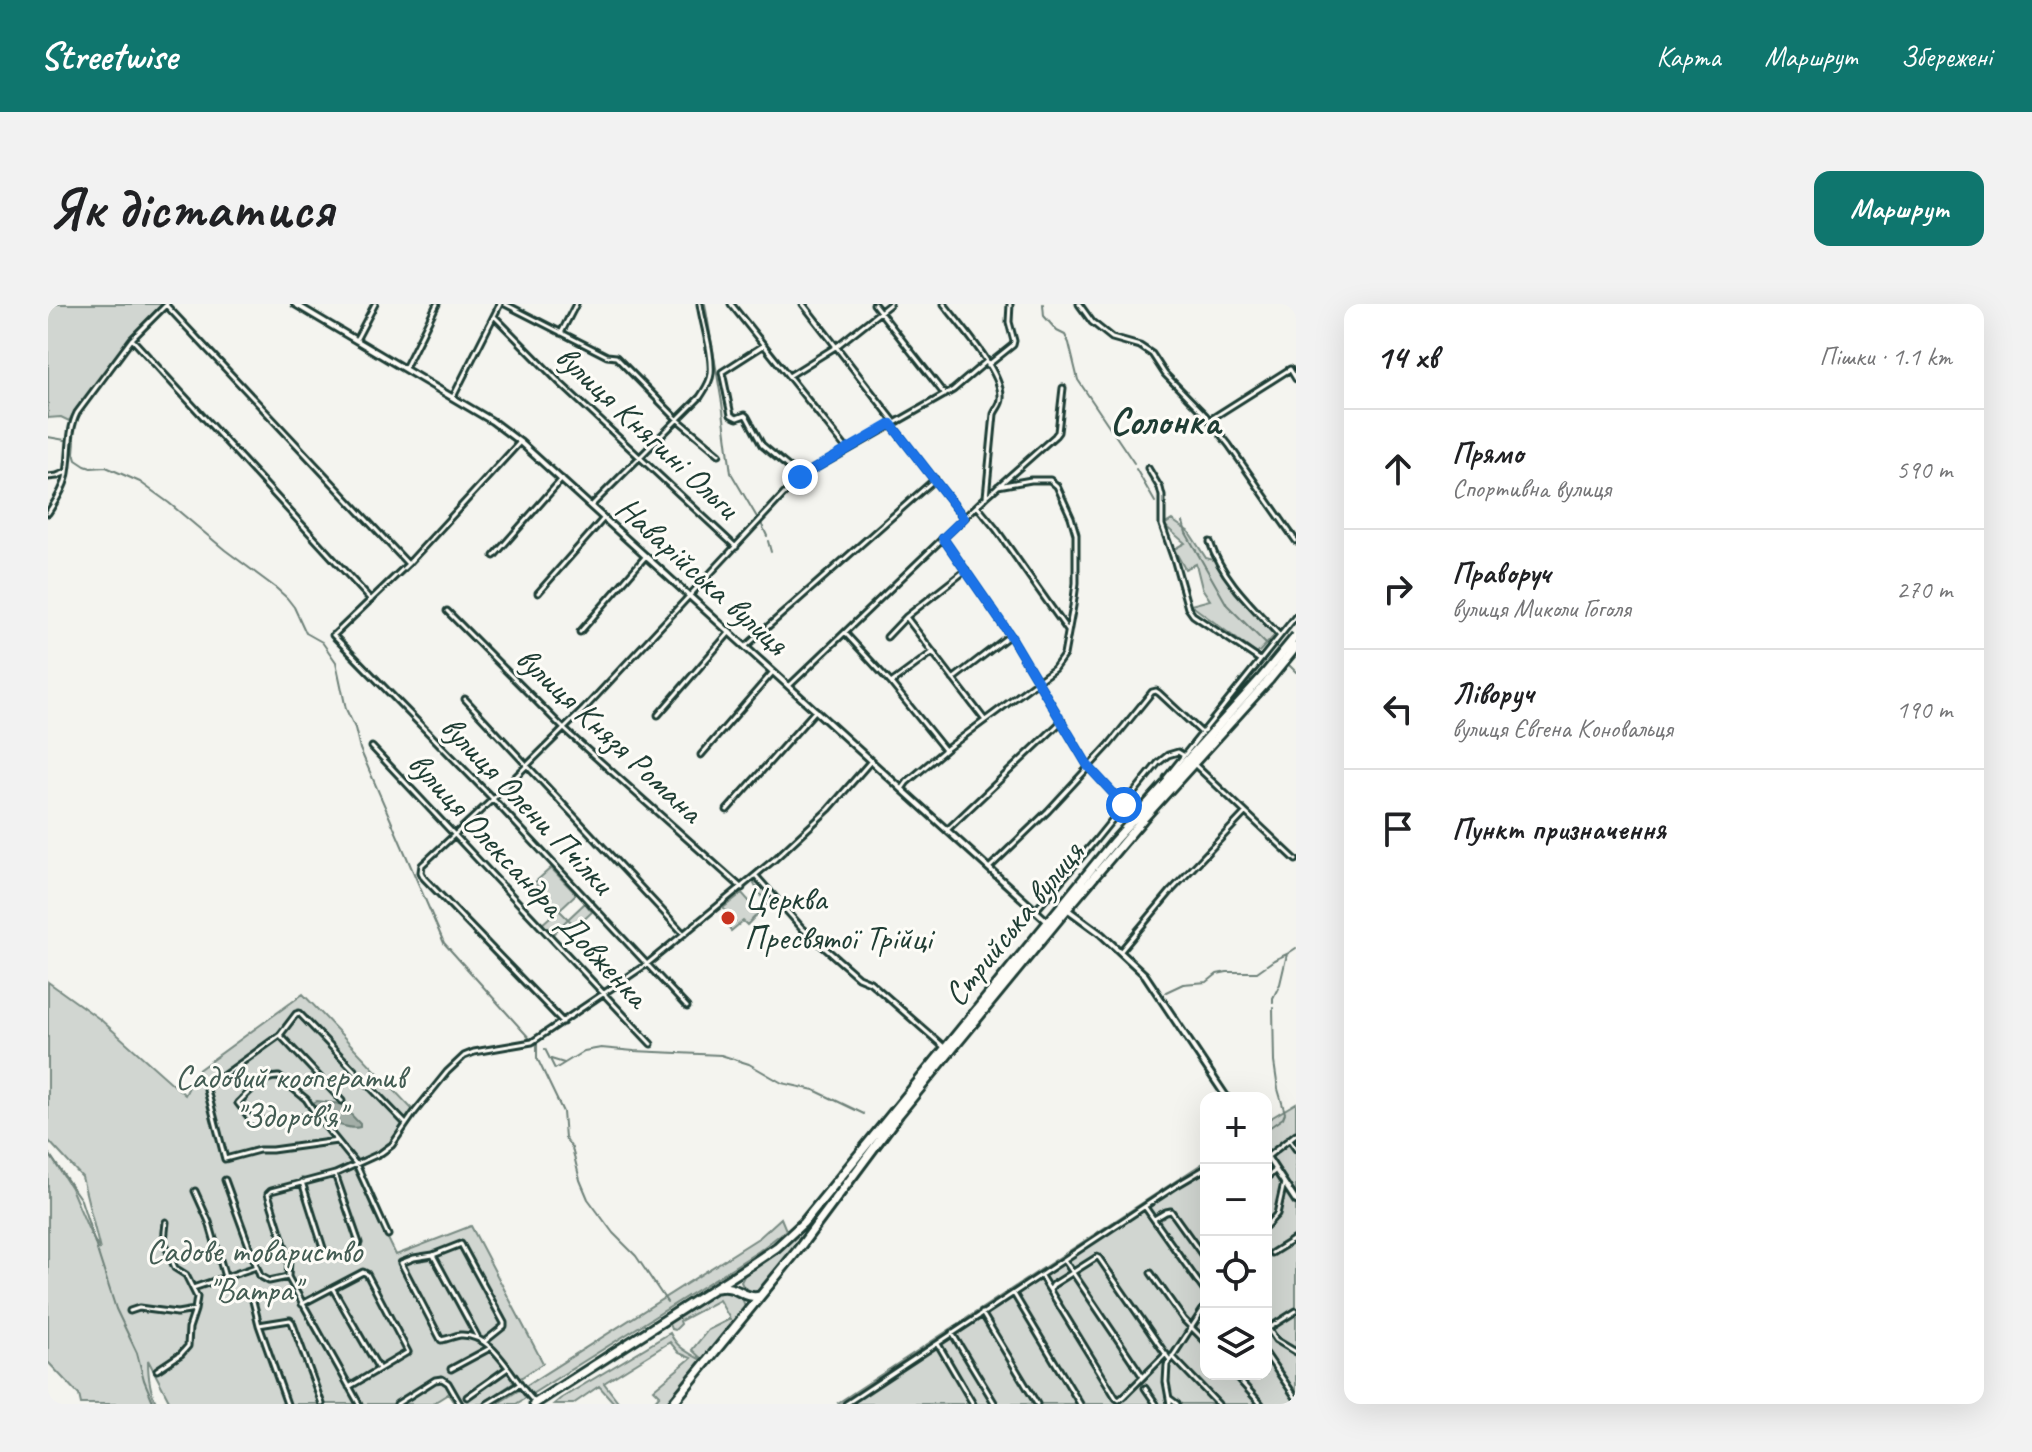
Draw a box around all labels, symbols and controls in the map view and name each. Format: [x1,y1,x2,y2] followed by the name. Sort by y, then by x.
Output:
[40,33,177,80] text: Streetwise
[1656,39,1720,74] text: Карта
[1764,39,1857,74] text: Маршрут
[1901,39,1992,74] text: Збережені
[1814,171,1984,246] button: Маршрут
[48,173,333,244] text: Як дістатися
[547,335,751,529] street label: вулиця Княгині Ольги
[1376,335,1438,378] text: 14 хв
[1819,340,1952,373] text: Пішки · 1.1 km
[1110,398,1223,445] district label: Солонка
[1452,434,1523,472] text: Прямо
[1376,447,1420,491] icon: ahead
[1896,453,1952,486] text: 590 m
[782,459,818,495] route end
[1452,472,1611,505] text: Спортивна вулиця
[607,486,799,665] street label: Наварійська вулиця
[1452,554,1550,592] text: Праворуч
[1376,567,1420,611] icon: right
[1896,573,1952,606] text: 270 m
[1452,592,1631,625] text: вулиця Миколи Гоголя
[507,637,714,834] street label: вулиця Князя Романа
[1452,674,1533,712] text: Ліворуч
[1376,687,1420,731] icon: left
[1896,693,1952,726] text: 190 m
[432,706,625,904] street label: вулиця Олени Пчілки
[1452,712,1673,745] text: вулиця Євгена Коновальця
[399,742,661,1019] street label: вулиця Олександра Довженка
[1106,787,1142,823] route start
[1376,807,1420,851] icon: arrive
[1452,810,1666,848] text: Пункт призначення
[934,831,1094,1015] street label: Стрийська вулиця
[744,877,936,959] place label: Церква Пресвятої Трійці
[719,909,737,927] marker: Церква Пресвятої Трійці
[175,1055,411,1137] park label: Садовий кооператив "Здоров’я"
[1200,1092,1272,1380] map controls
[1200,1092,1272,1164] button: +
[1200,1164,1272,1236] button: −
[146,1229,364,1311] park label: Садове товариство "Ватра"
[1200,1236,1272,1308] button: locate
[1200,1308,1272,1380] button: layers

